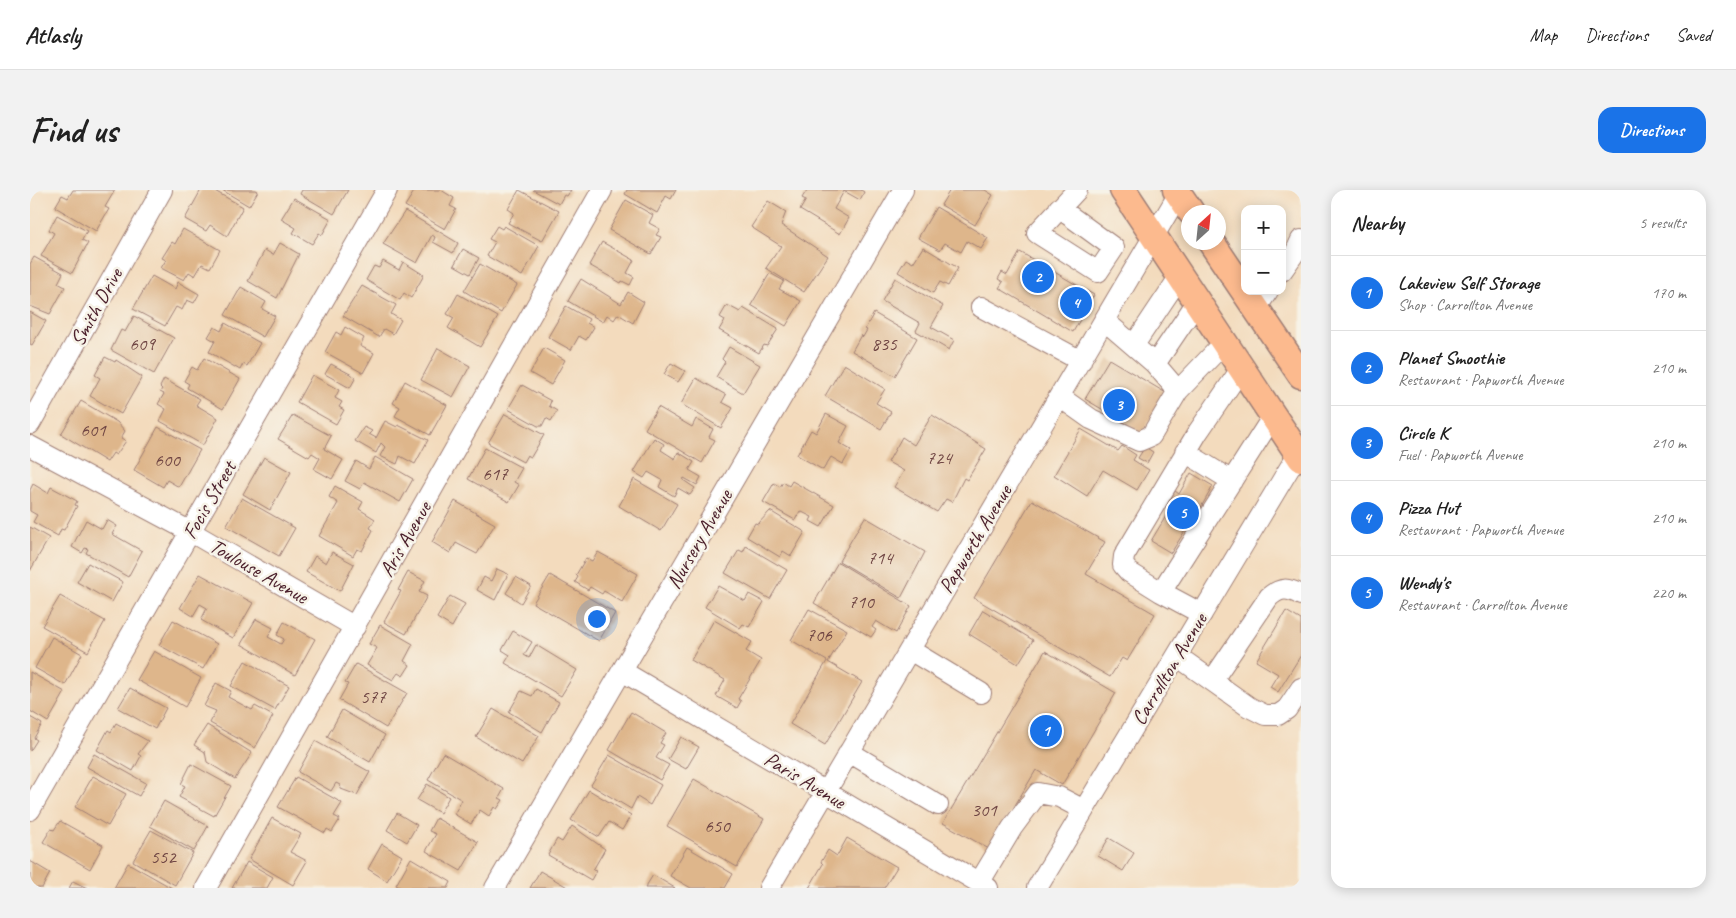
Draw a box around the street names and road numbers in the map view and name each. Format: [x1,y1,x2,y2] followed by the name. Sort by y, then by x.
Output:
[64,263,129,350] street label: Smith Drive
[176,455,243,544] street label: Focis Street
[932,479,1018,598] street label: Papworth Avenue
[660,484,738,593] street label: Nursery Avenue
[373,495,438,581] street label: Aris Avenue
[205,533,314,610] street label: Toulouse Avenue
[1125,607,1213,730] street label: Carrollton Avenue
[760,746,851,815] street label: Paris Avenue

